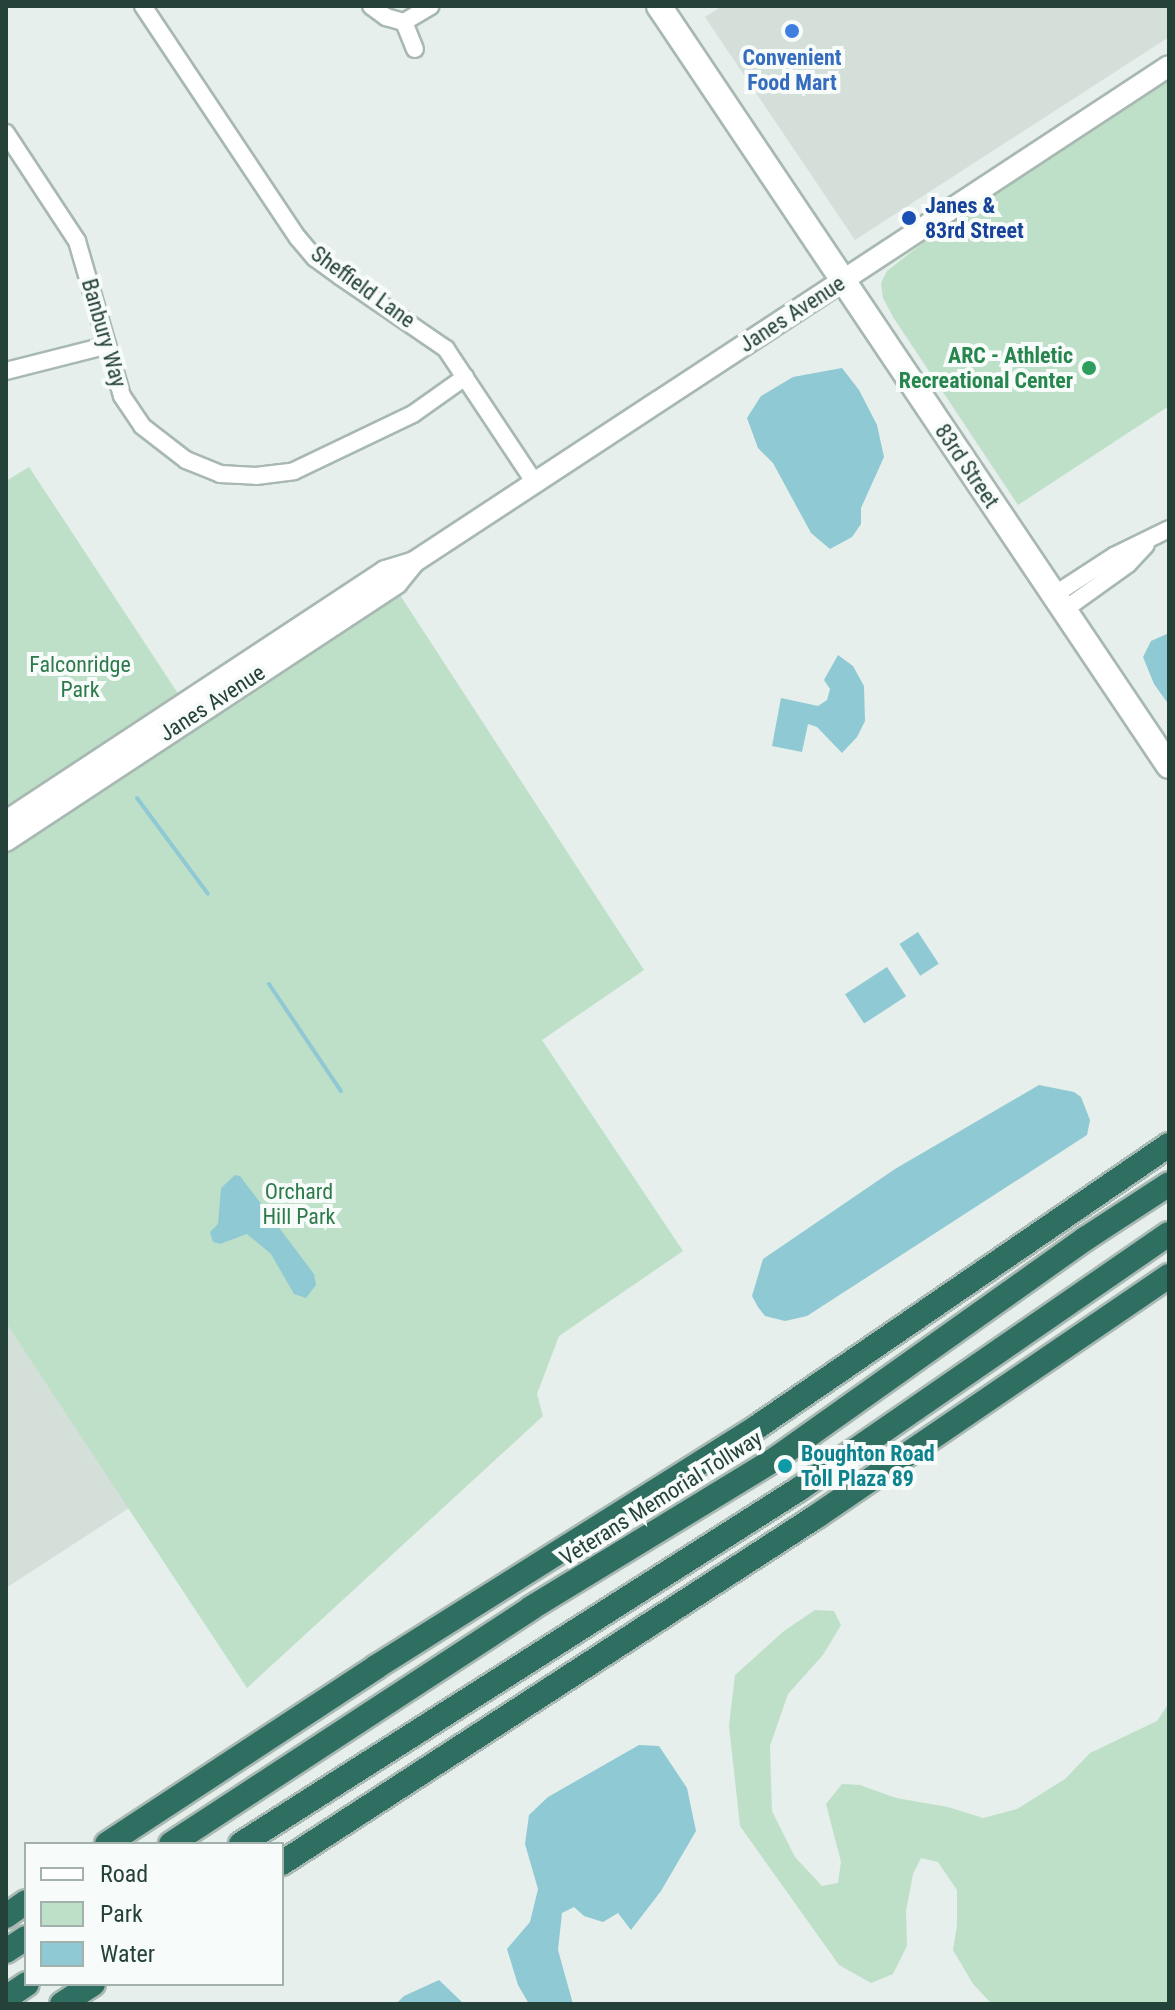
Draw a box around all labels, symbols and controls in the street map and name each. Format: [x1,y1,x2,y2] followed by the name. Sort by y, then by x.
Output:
[783,22,801,40] marker: Convenient Food Mart
[742,44,842,96] place label: Convenient Food Mart
[925,192,1024,244] place label: Janes & 83rd Street
[900,209,918,227] marker: Janes & 83rd Street
[306,240,420,334] street label: Sheffield Lane
[734,270,850,358] street label: Janes Avenue
[76,276,132,390] street label: Banbury Way
[899,342,1073,394] place label: ARC - Athletic Recreational Center
[1080,359,1098,377] marker: ARC - Athletic Recreational Center
[929,419,1005,513] street label: 83rd Street
[29,651,131,702] park label: Falconridge Park
[154,659,270,747] street label: Janes Avenue
[262,1178,336,1230] park label: Orchard Hill Park
[555,1425,767,1571] street label: Veterans Memorial Tollway
[801,1440,935,1492] place label: Boughton Road Toll Plaza 89
[776,1457,794,1475] marker: Boughton Road Toll Plaza 89
[24,1842,284,1986] legend
[100,1860,148,1888] text: Road
[100,1900,143,1928] text: Park
[100,1940,155,1968] text: Water

